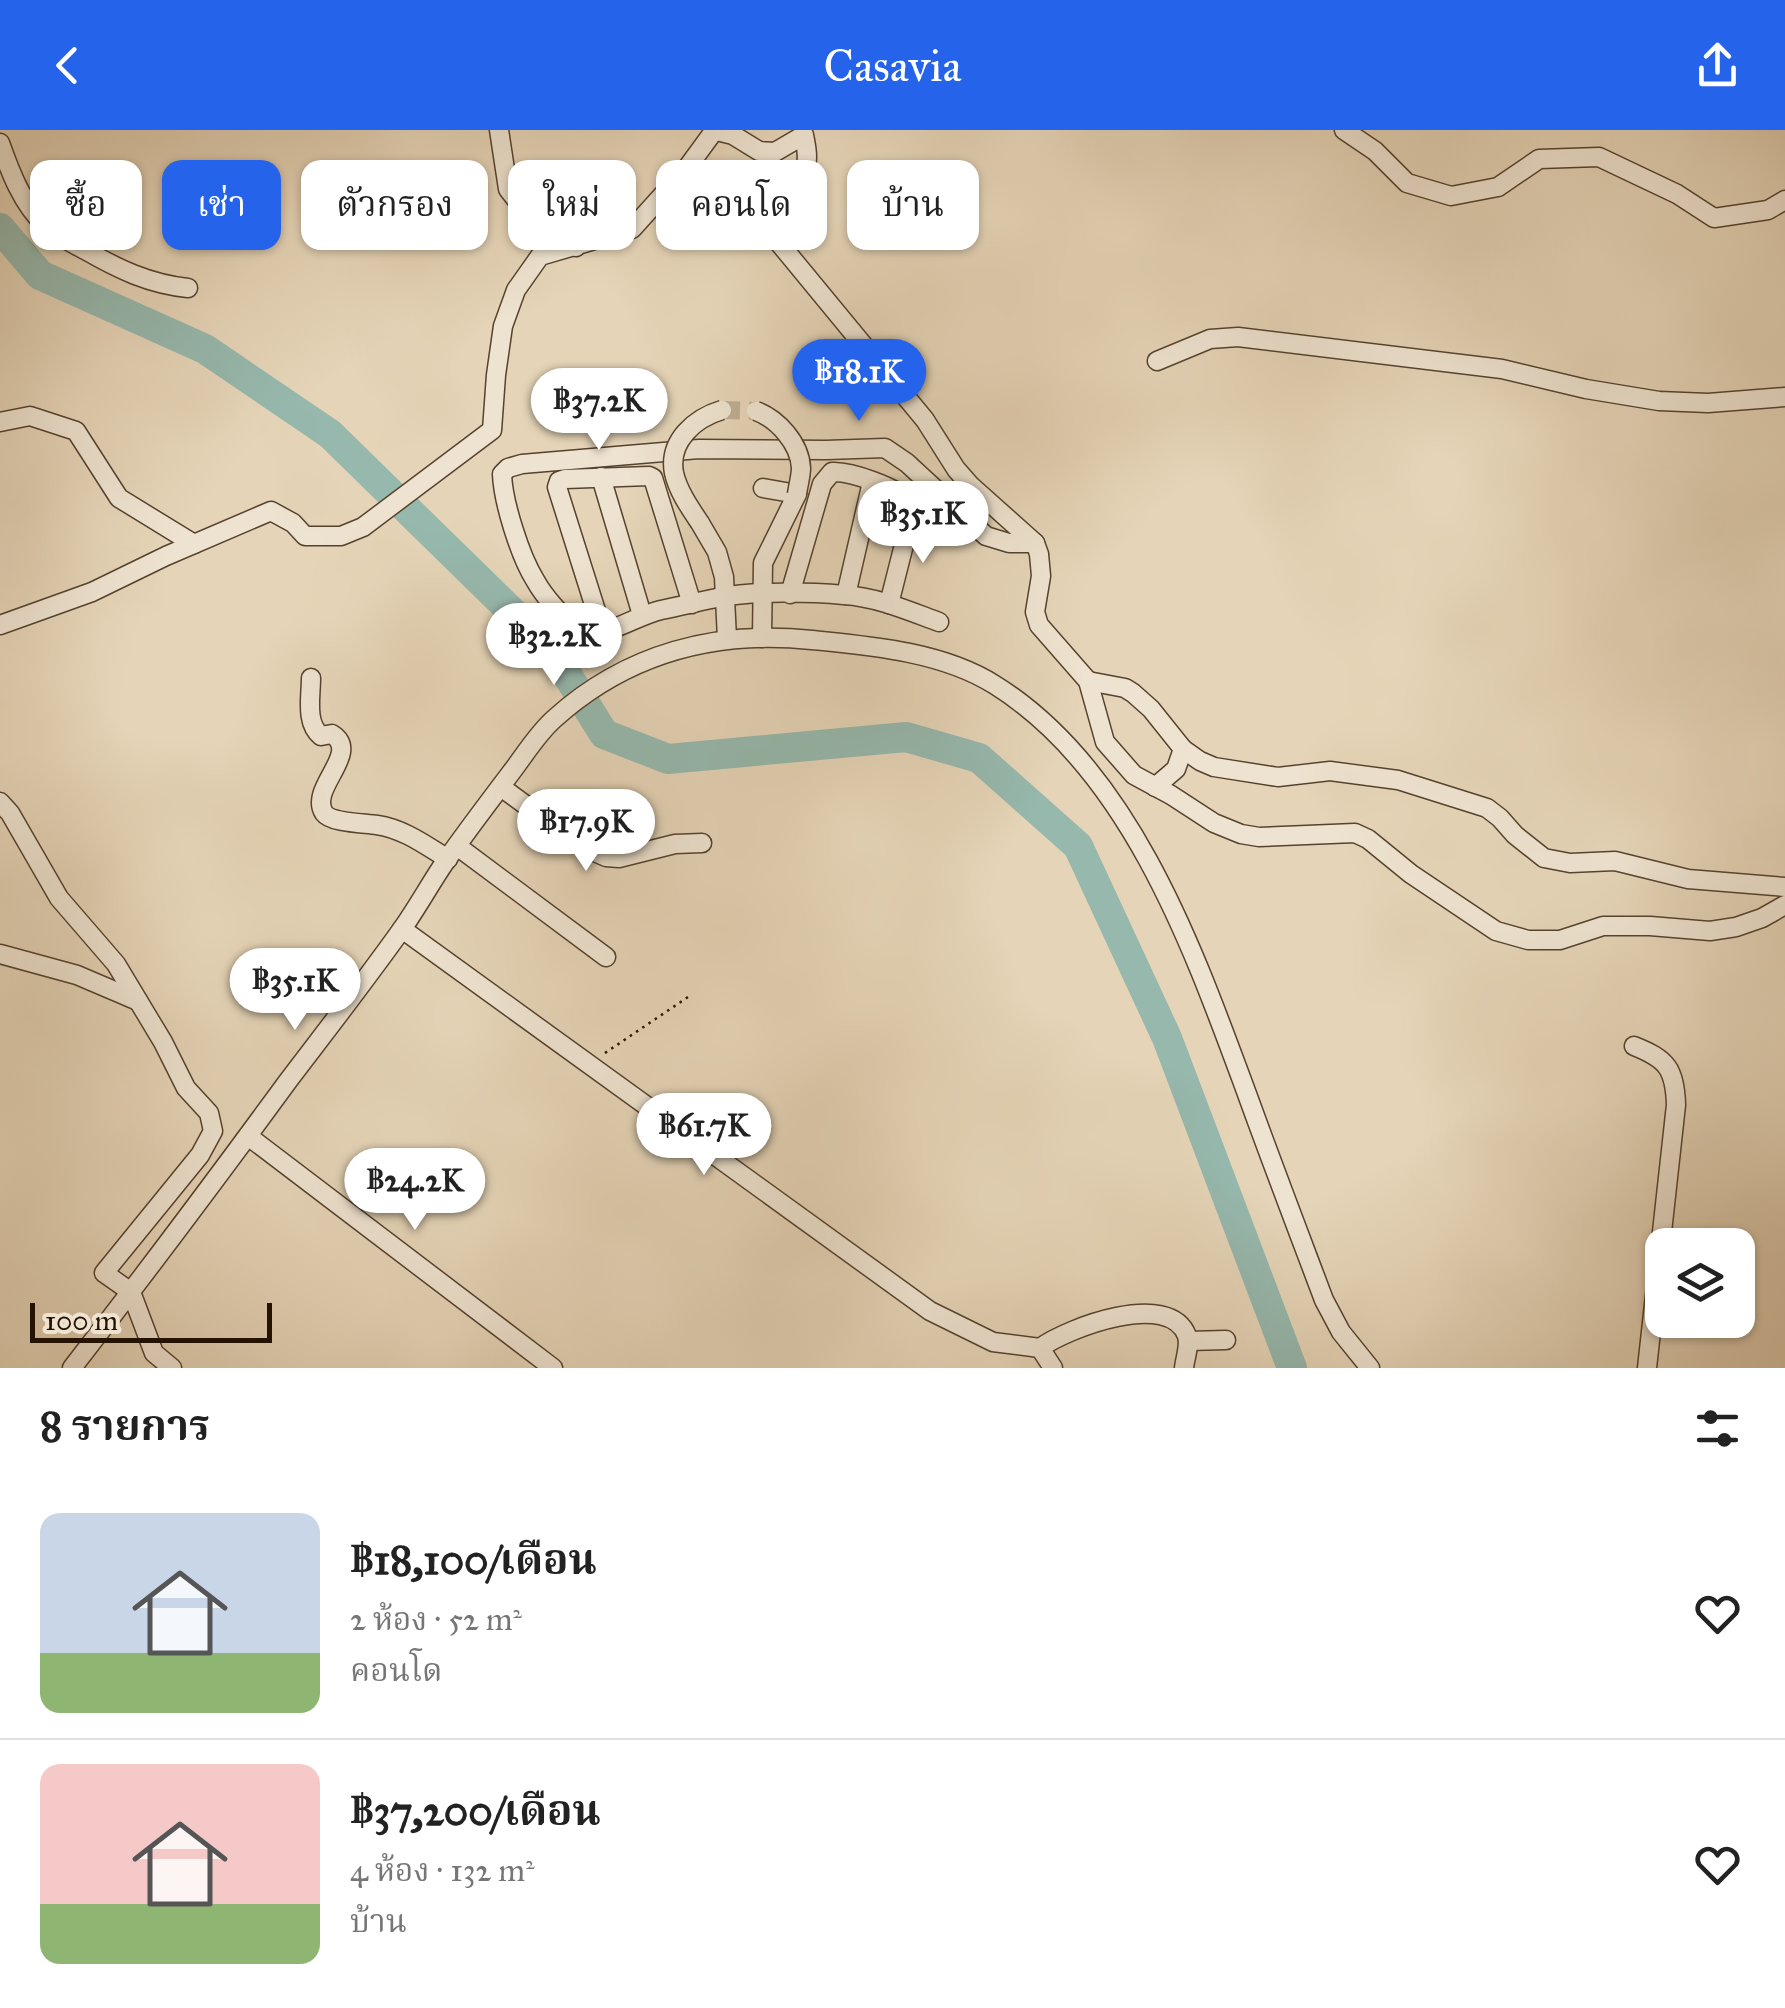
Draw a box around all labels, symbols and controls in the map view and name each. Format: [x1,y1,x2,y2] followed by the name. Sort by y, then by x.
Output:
[40,38,95,93] icon: back
[824,38,961,93] text: Casavia
[1690,38,1745,93] icon: share
[30,160,142,250] chip: ซื้อ
[162,160,281,250] chip: เช่า
[301,160,488,250] chip: ตัวกรอง
[508,160,636,250] chip: ใหม่
[656,160,827,250] chip: คอนโด
[847,160,979,250] chip: บ้าน
[778,339,940,424] pin: ฿18.1K
[814,352,904,391] text: ฿18.1K
[518,368,680,453] pin: ฿37.2K
[553,381,645,420] text: ฿37.2K
[842,481,1004,566] pin: ฿35.1K
[880,494,966,533] text: ฿35.1K
[473,603,635,688] pin: ฿32.2K
[508,616,600,655] text: ฿32.2K
[505,789,667,874] pin: ฿17.9K
[539,802,633,841] text: ฿17.9K
[214,948,376,1033] pin: ฿35.1K
[252,961,338,1000] text: ฿35.1K
[623,1093,785,1178] pin: ฿61.7K
[658,1106,750,1145] text: ฿61.7K
[334,1148,496,1233] pin: ฿24.2K
[366,1161,464,1200] text: ฿24.2K
[1645,1228,1755,1338] map controls
[1645,1228,1755,1338] button: layers
[30,1298,272,1342] scale bar
[45,1303,118,1338] text: 100 m
[40,1400,210,1452] text: 8 รายการ
[1690,1401,1745,1456] icon: filters
[350,1534,597,1586] text: ฿18,100/เดือน
[120,1553,240,1673] icon: home
[1690,1586,1745,1641] icon: heart
[350,1600,522,1639] text: 2 ห้อง · 52 m²
[350,1651,443,1690] text: คอนโด
[350,1785,601,1837] text: ฿37,200/เดือน
[120,1804,240,1924] icon: home
[1690,1837,1745,1892] icon: heart
[350,1851,534,1890] text: 4 ห้อง · 132 m²
[350,1902,407,1941] text: บ้าน

